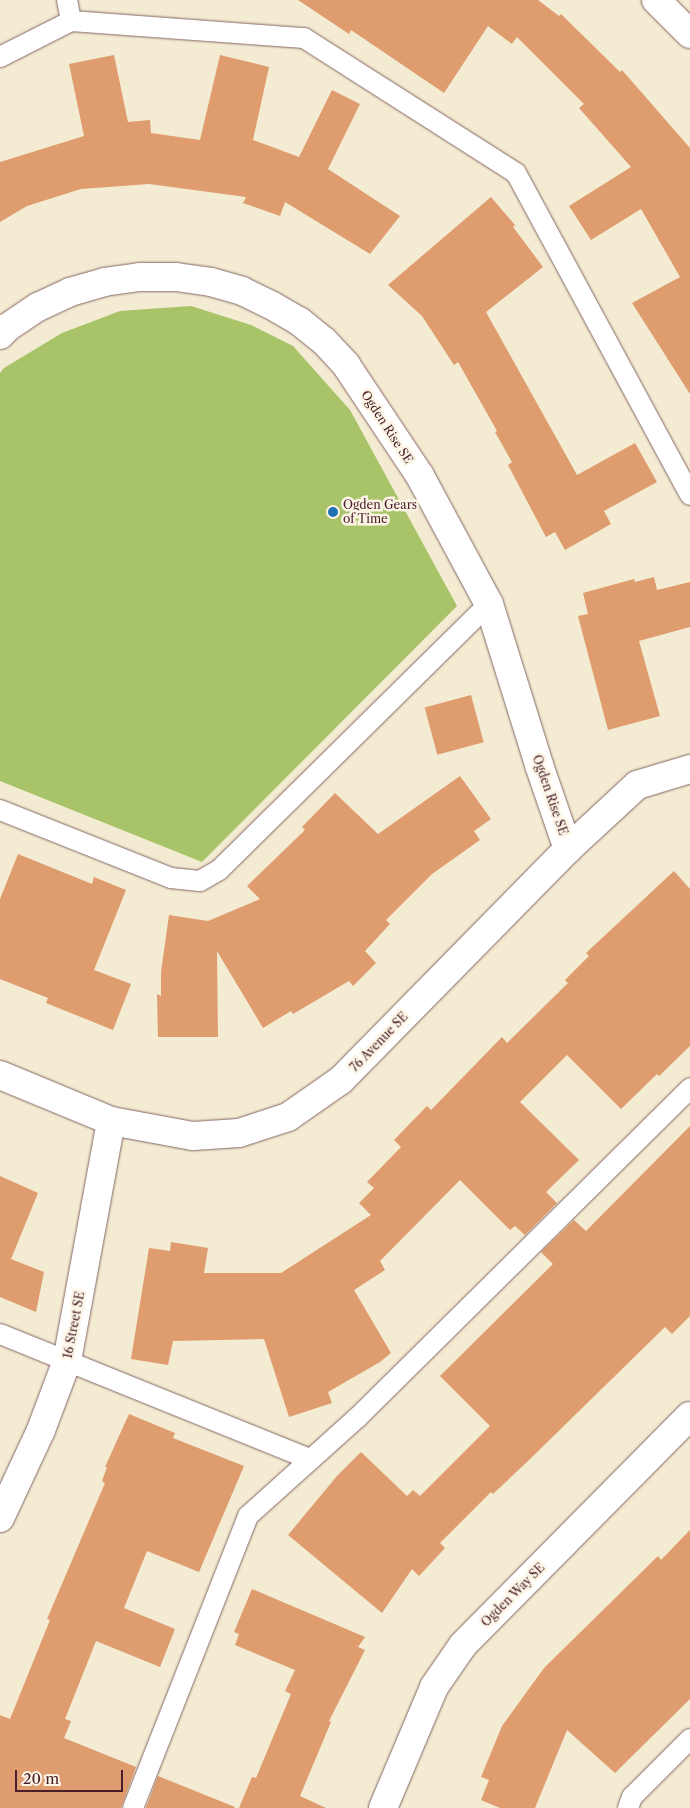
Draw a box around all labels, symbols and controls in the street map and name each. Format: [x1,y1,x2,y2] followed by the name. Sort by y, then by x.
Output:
[358,388,416,466] street label: Ogden Rise SE
[343,498,417,526] place label: Ogden Gears of Time
[327,506,339,518] marker: Ogden Gears of Time
[530,753,570,837] street label: Ogden Rise SE
[347,1009,411,1075] street label: 76 Avenue SE
[60,1290,88,1360] street label: 16 Street SE
[478,1560,548,1630] street label: Ogden Way SE
[18,1760,125,1792] scale bar
[23,1769,59,1788] text: 20 m

